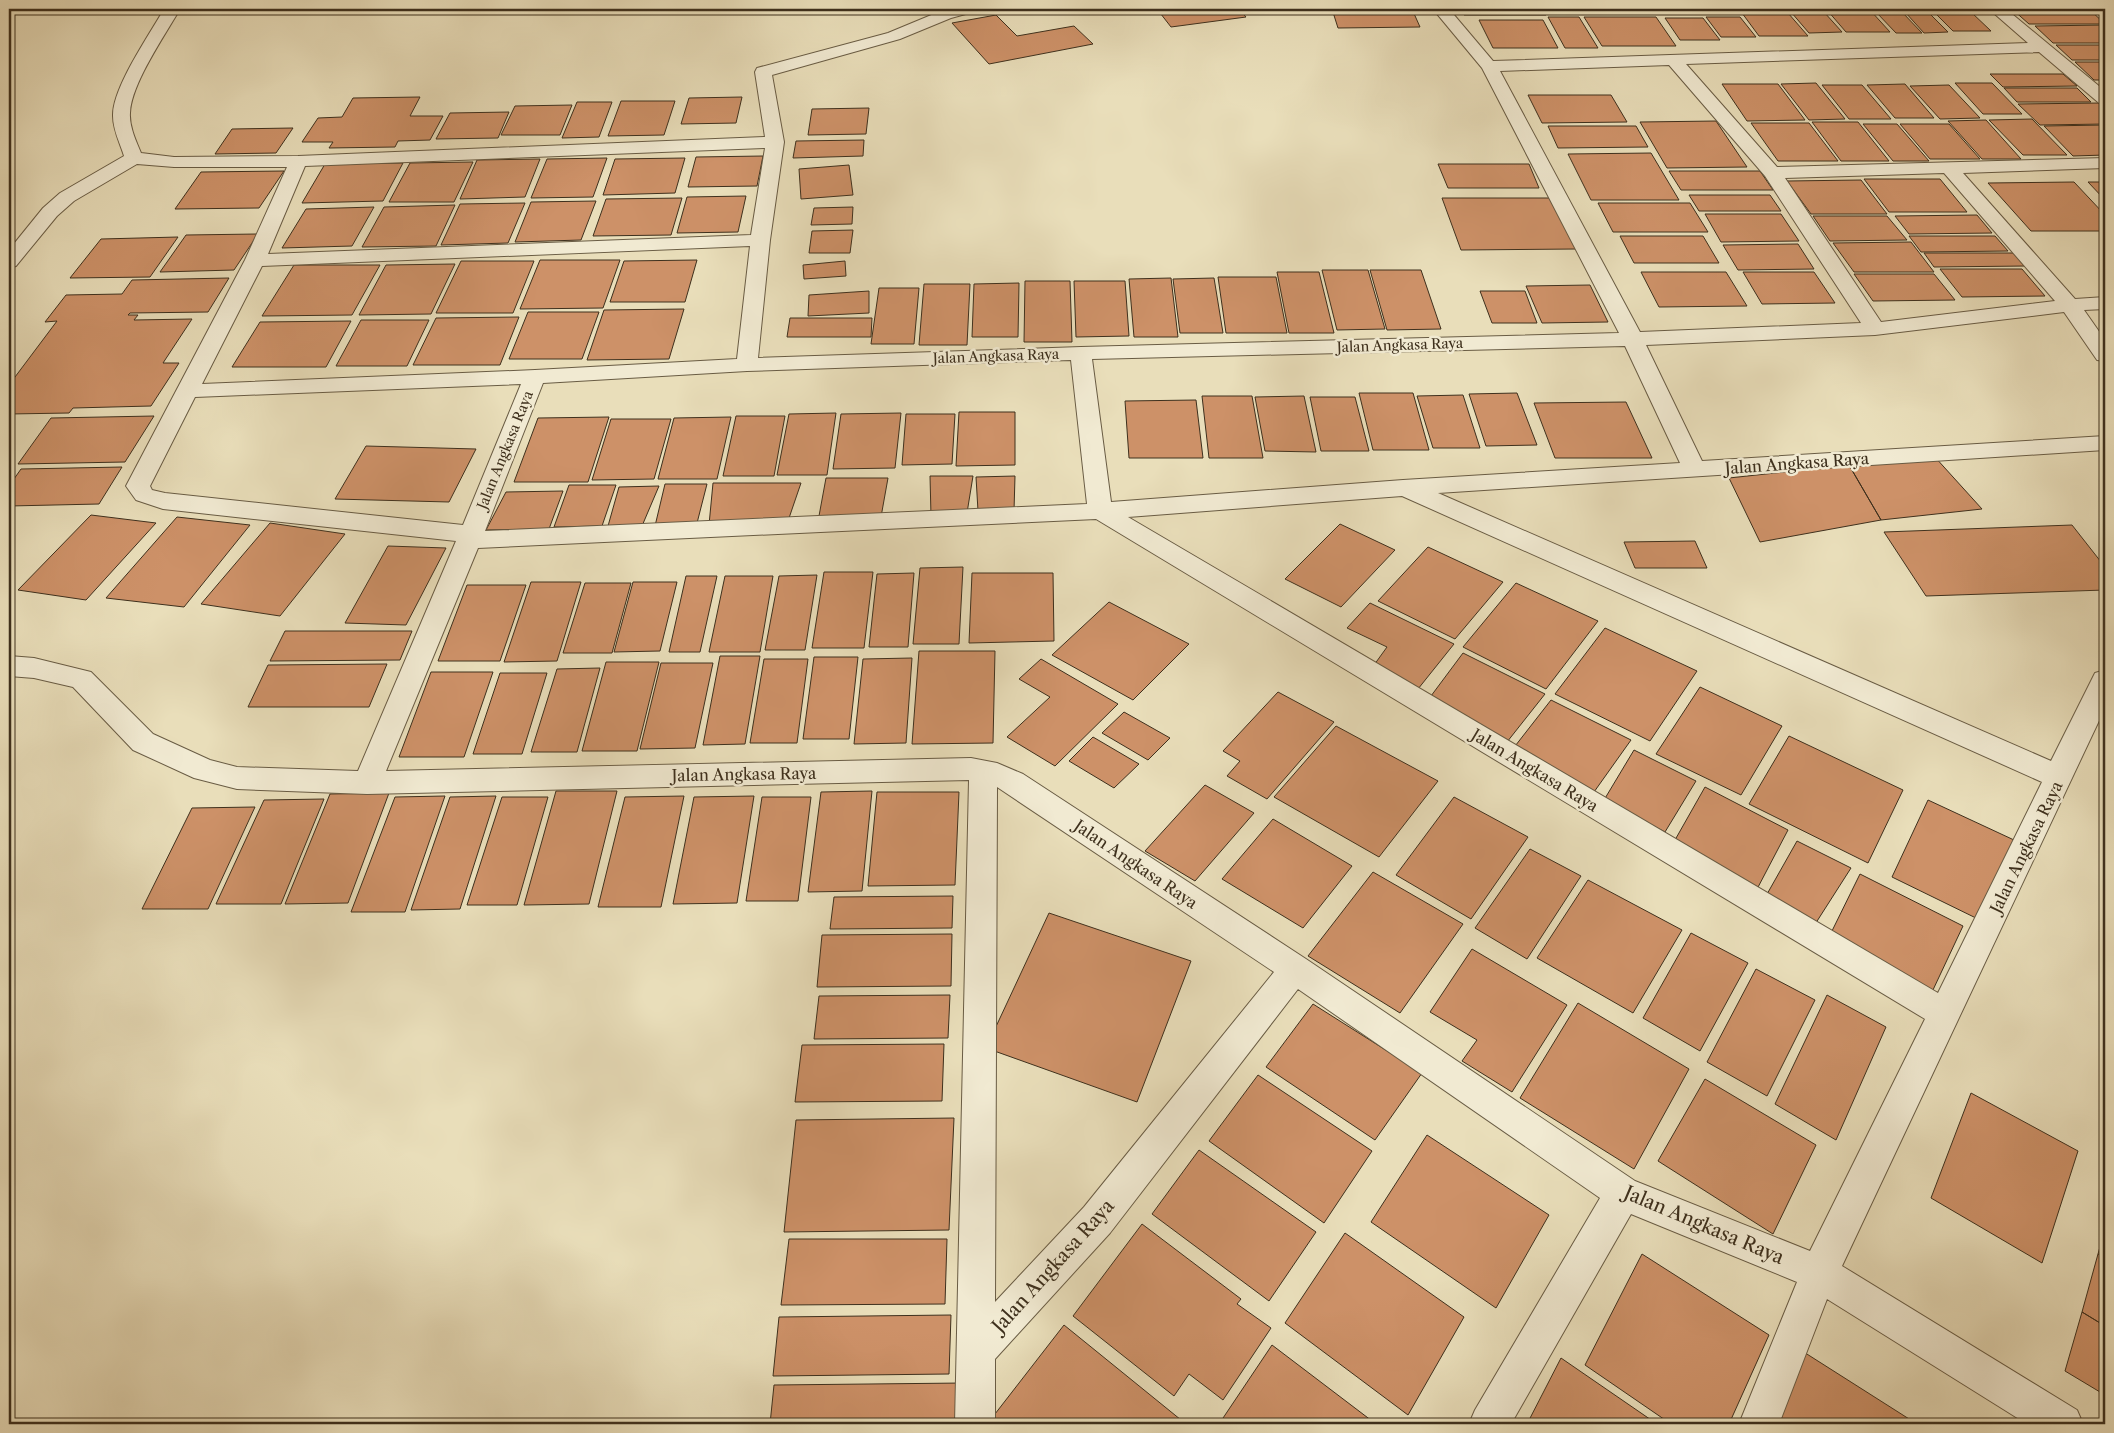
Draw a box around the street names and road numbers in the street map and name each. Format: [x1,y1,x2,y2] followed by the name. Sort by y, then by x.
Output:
[1334,334,1464,356] street label: Jalan Angkasa Raya
[930,345,1060,367] street label: Jalan Angkasa Raya
[472,387,537,514] street label: Jalan Angkasa Raya
[1721,448,1870,478] street label: Jalan Angkasa Raya
[1465,723,1603,816] street label: Jalan Angkasa Raya
[669,763,817,785] street label: Jalan Angkasa Raya
[1984,777,2067,919] street label: Jalan Angkasa Raya
[1068,814,1202,913] street label: Jalan Angkasa Raya
[1618,1180,1787,1269] street label: Jalan Angkasa Raya
[985,1195,1119,1340] street label: Jalan Angkasa Raya

